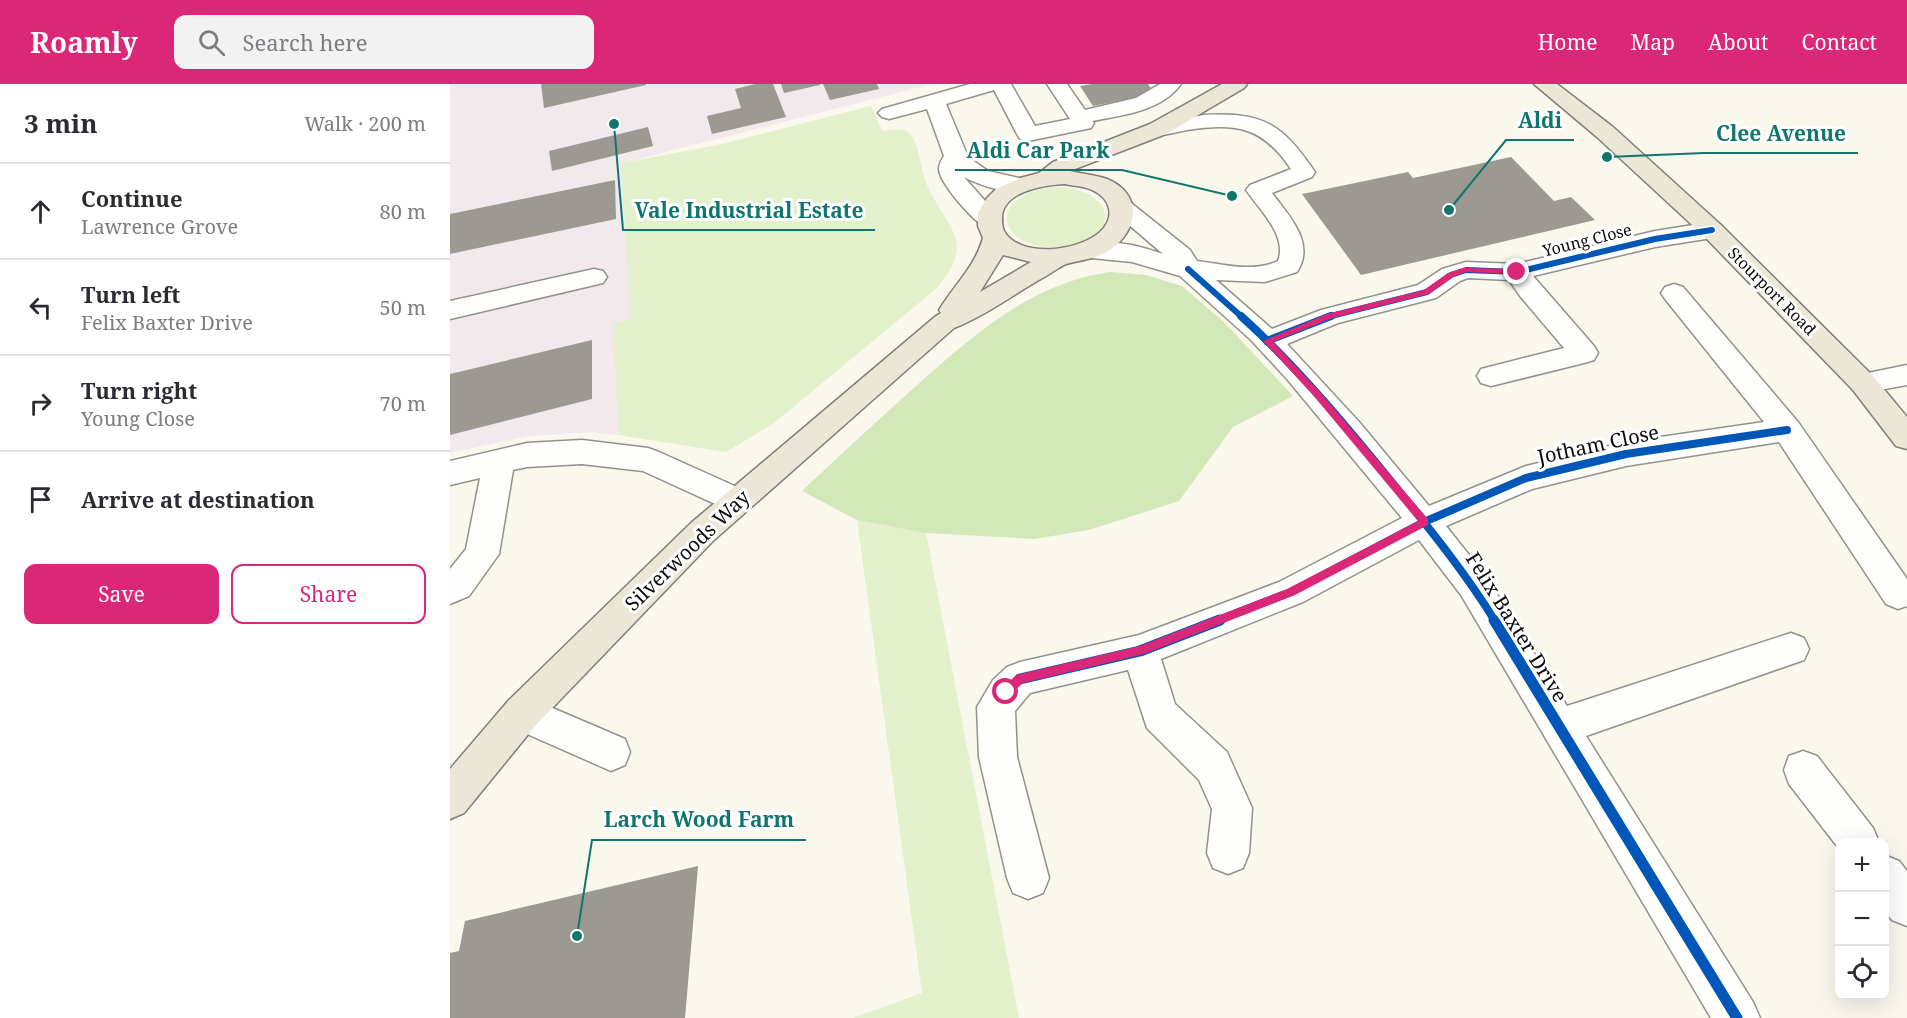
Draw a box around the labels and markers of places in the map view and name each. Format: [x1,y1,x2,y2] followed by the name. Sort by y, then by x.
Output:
[1506,101,1574,140] callout: Aldi
[1704,114,1858,153] callout: Clee Avenue
[955,131,1122,170] callout: Aldi Car Park
[623,191,875,230] callout: Vale Industrial Estate
[592,801,806,840] callout: Larch Wood Farm

